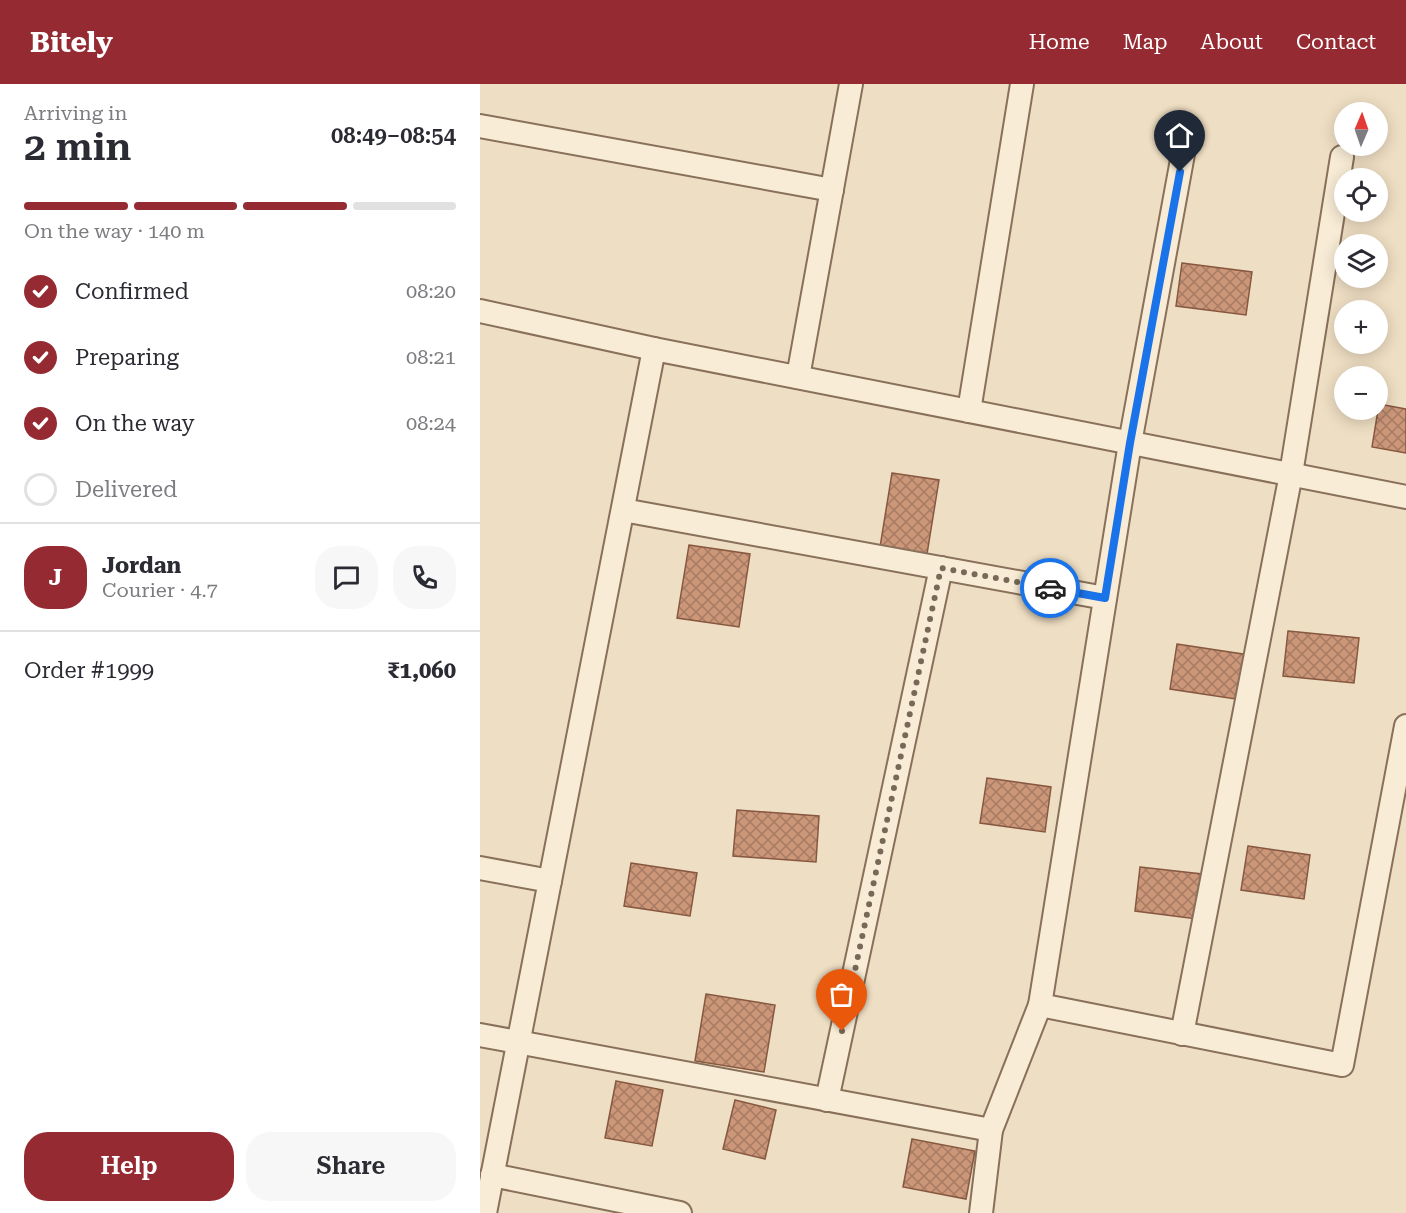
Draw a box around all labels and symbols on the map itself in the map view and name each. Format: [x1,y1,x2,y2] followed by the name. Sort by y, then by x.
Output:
[1334,102,1388,156] north arrow
[1154,110,1205,172] pin
[1020,558,1080,618] courier
[816,969,867,1031] pin

